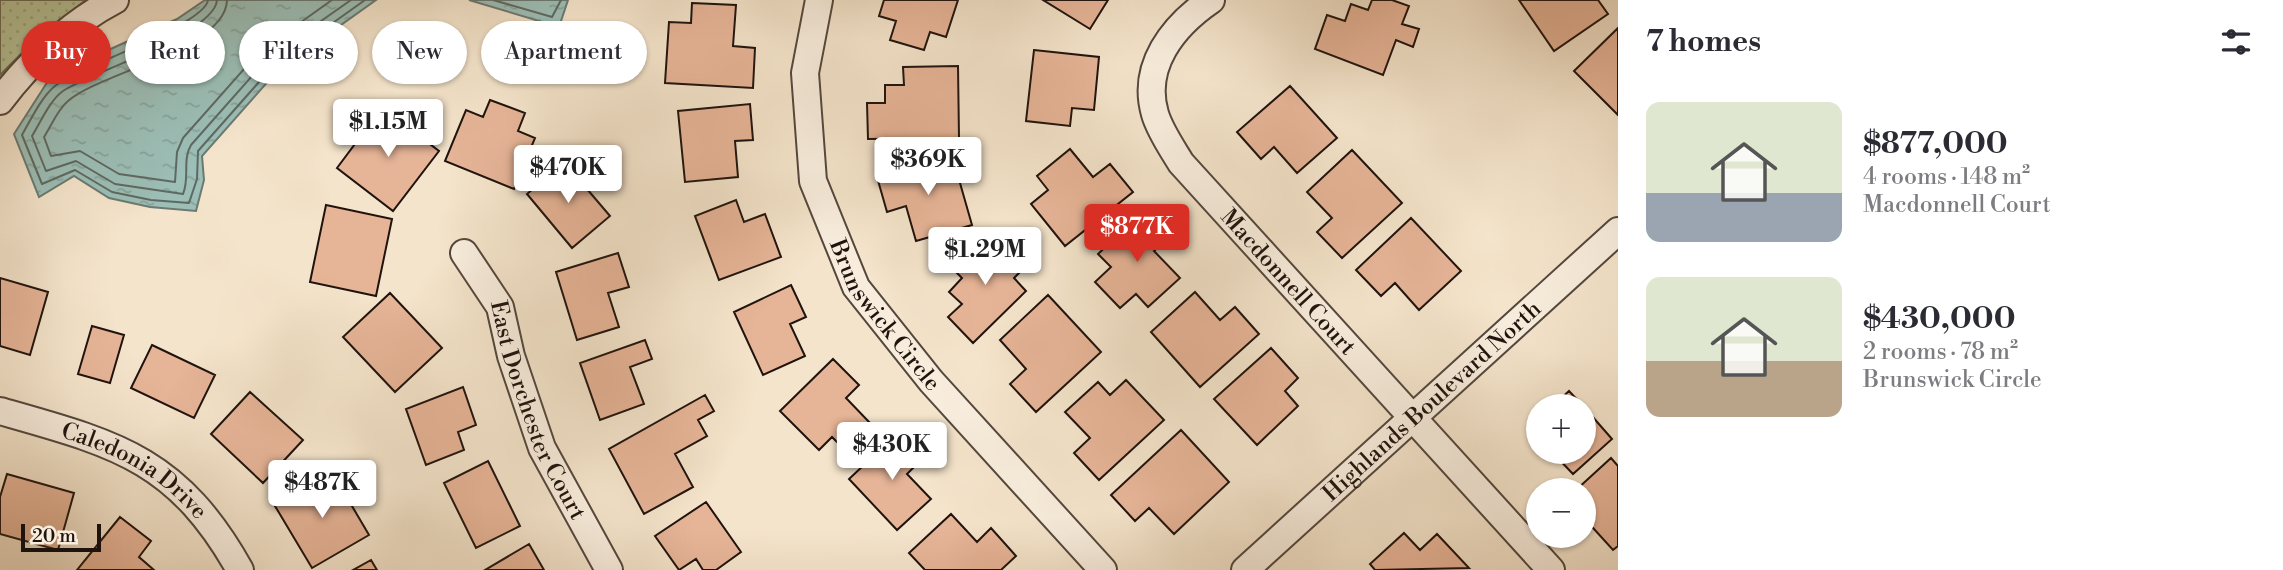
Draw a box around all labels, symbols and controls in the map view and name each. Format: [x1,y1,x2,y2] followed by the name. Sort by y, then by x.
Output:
[21,21,111,84] chip: Buy
[125,21,225,84] chip: Rent
[239,21,358,84] chip: Filters
[372,21,467,84] chip: New
[481,21,647,84] chip: Apartment
[1646,23,1761,61] text: 7 homes
[2217,23,2255,61] icon: filters
[331,100,445,159] pin: $1.15M
[349,108,427,136] text: $1.15M
[1863,125,2008,163] text: $877,000
[1702,130,1786,214] icon: home
[879,138,977,197] pin: $369K
[519,146,617,205] pin: $470K
[890,146,966,174] text: $369K
[530,154,606,182] text: $470K
[1863,163,2030,191] text: 4 rooms · 148 m²
[1863,191,2051,219] text: Macdonnell Court
[1214,203,1361,361] street label: Macdonnell Court
[1088,204,1186,264] pin: $877K
[1100,213,1174,241] text: $877K
[928,228,1042,287] pin: $1.29M
[823,234,946,397] street label: Brunswick Circle
[944,236,1026,264] text: $1.29M
[1317,295,1547,508] street label: Highlands Boulevard North
[484,298,592,525] street label: East Dorchester Court
[1863,300,2015,338] text: $430,000
[1702,305,1786,389] icon: home
[1863,338,2018,366] text: 2 rooms · 78 m²
[1863,366,2042,394] text: Brunswick Circle
[1526,394,1596,548] map controls
[1526,394,1596,464] button: +
[58,417,213,525] street label: Caledonia Drive
[843,422,941,482] pin: $430K
[853,431,931,459] text: $430K
[273,461,371,520] pin: $487K
[284,469,360,497] text: $487K
[1526,478,1596,548] button: −
[21,521,102,553] scale bar
[32,524,76,548] text: 20 m

